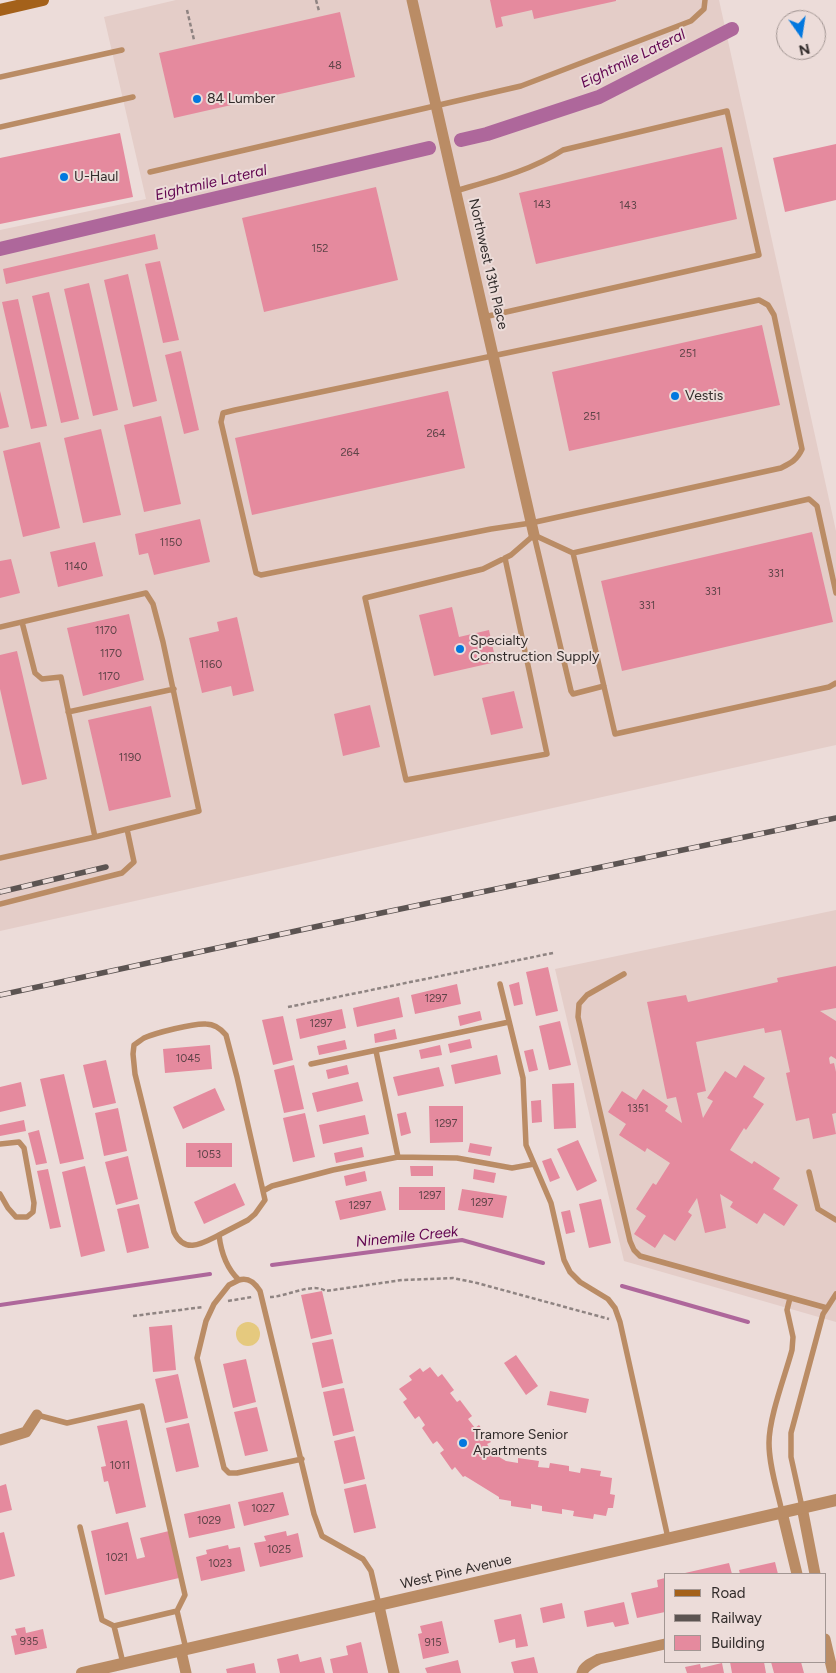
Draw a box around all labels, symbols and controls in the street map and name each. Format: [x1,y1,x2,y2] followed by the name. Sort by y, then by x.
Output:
[776,10,826,60] north arrow
[578,26,688,92] water label: Eightmile Lateral
[797,40,811,59] text: N
[328,59,342,73] house number: 48
[207,91,275,107] place label: 84 Lumber
[191,93,203,105] marker: 84 Lumber
[153,161,269,205] water label: Eightmile Lateral
[74,169,118,185] place label: U-Haul
[58,171,70,183] marker: U-Haul
[465,197,511,331] street label: Northwest 13th Place
[533,198,551,212] house number: 143
[619,199,637,213] house number: 143
[311,242,329,256] house number: 152
[679,347,697,361] house number: 251
[685,388,723,404] place label: Vestis
[669,390,681,402] marker: Vestis
[583,410,601,424] house number: 251
[426,427,446,441] house number: 264
[340,446,360,460] house number: 264
[160,536,182,550] house number: 1150
[65,560,87,574] house number: 1140
[768,567,784,581] house number: 331
[705,585,721,599] house number: 331
[639,599,655,613] house number: 331
[95,624,117,638] house number: 1170
[470,633,599,666] place label: Specialty Construction Supply
[454,643,466,655] marker: Specialty Construction Supply
[100,647,122,661] house number: 1170
[200,658,222,672] house number: 1160
[98,670,120,684] house number: 1170
[119,751,141,765] house number: 1190
[425,992,447,1006] house number: 1297
[310,1017,332,1031] house number: 1297
[176,1052,200,1066] house number: 1045
[627,1102,649,1116] house number: 1351
[435,1117,457,1131] house number: 1297
[197,1148,221,1162] house number: 1053
[419,1189,441,1203] house number: 1297
[471,1196,493,1210] house number: 1297
[349,1199,371,1213] house number: 1297
[355,1223,459,1251] water label: Ninemile Creek
[473,1427,568,1460] place label: Tramore Senior Apartments
[457,1437,469,1449] marker: Tramore Senior Apartments
[110,1459,130,1473] house number: 1011
[251,1502,275,1516] house number: 1027
[197,1514,221,1528] house number: 1029
[267,1543,291,1557] house number: 1025
[106,1551,128,1565] house number: 1021
[399,1551,513,1593] street label: West Pine Avenue
[208,1557,232,1571] house number: 1023
[664,1573,826,1663] legend
[711,1584,746,1602] text: Road
[711,1609,762,1627] text: Railway
[711,1634,765,1652] text: Building
[20,1635,38,1649] house number: 935
[424,1636,442,1650] house number: 915

